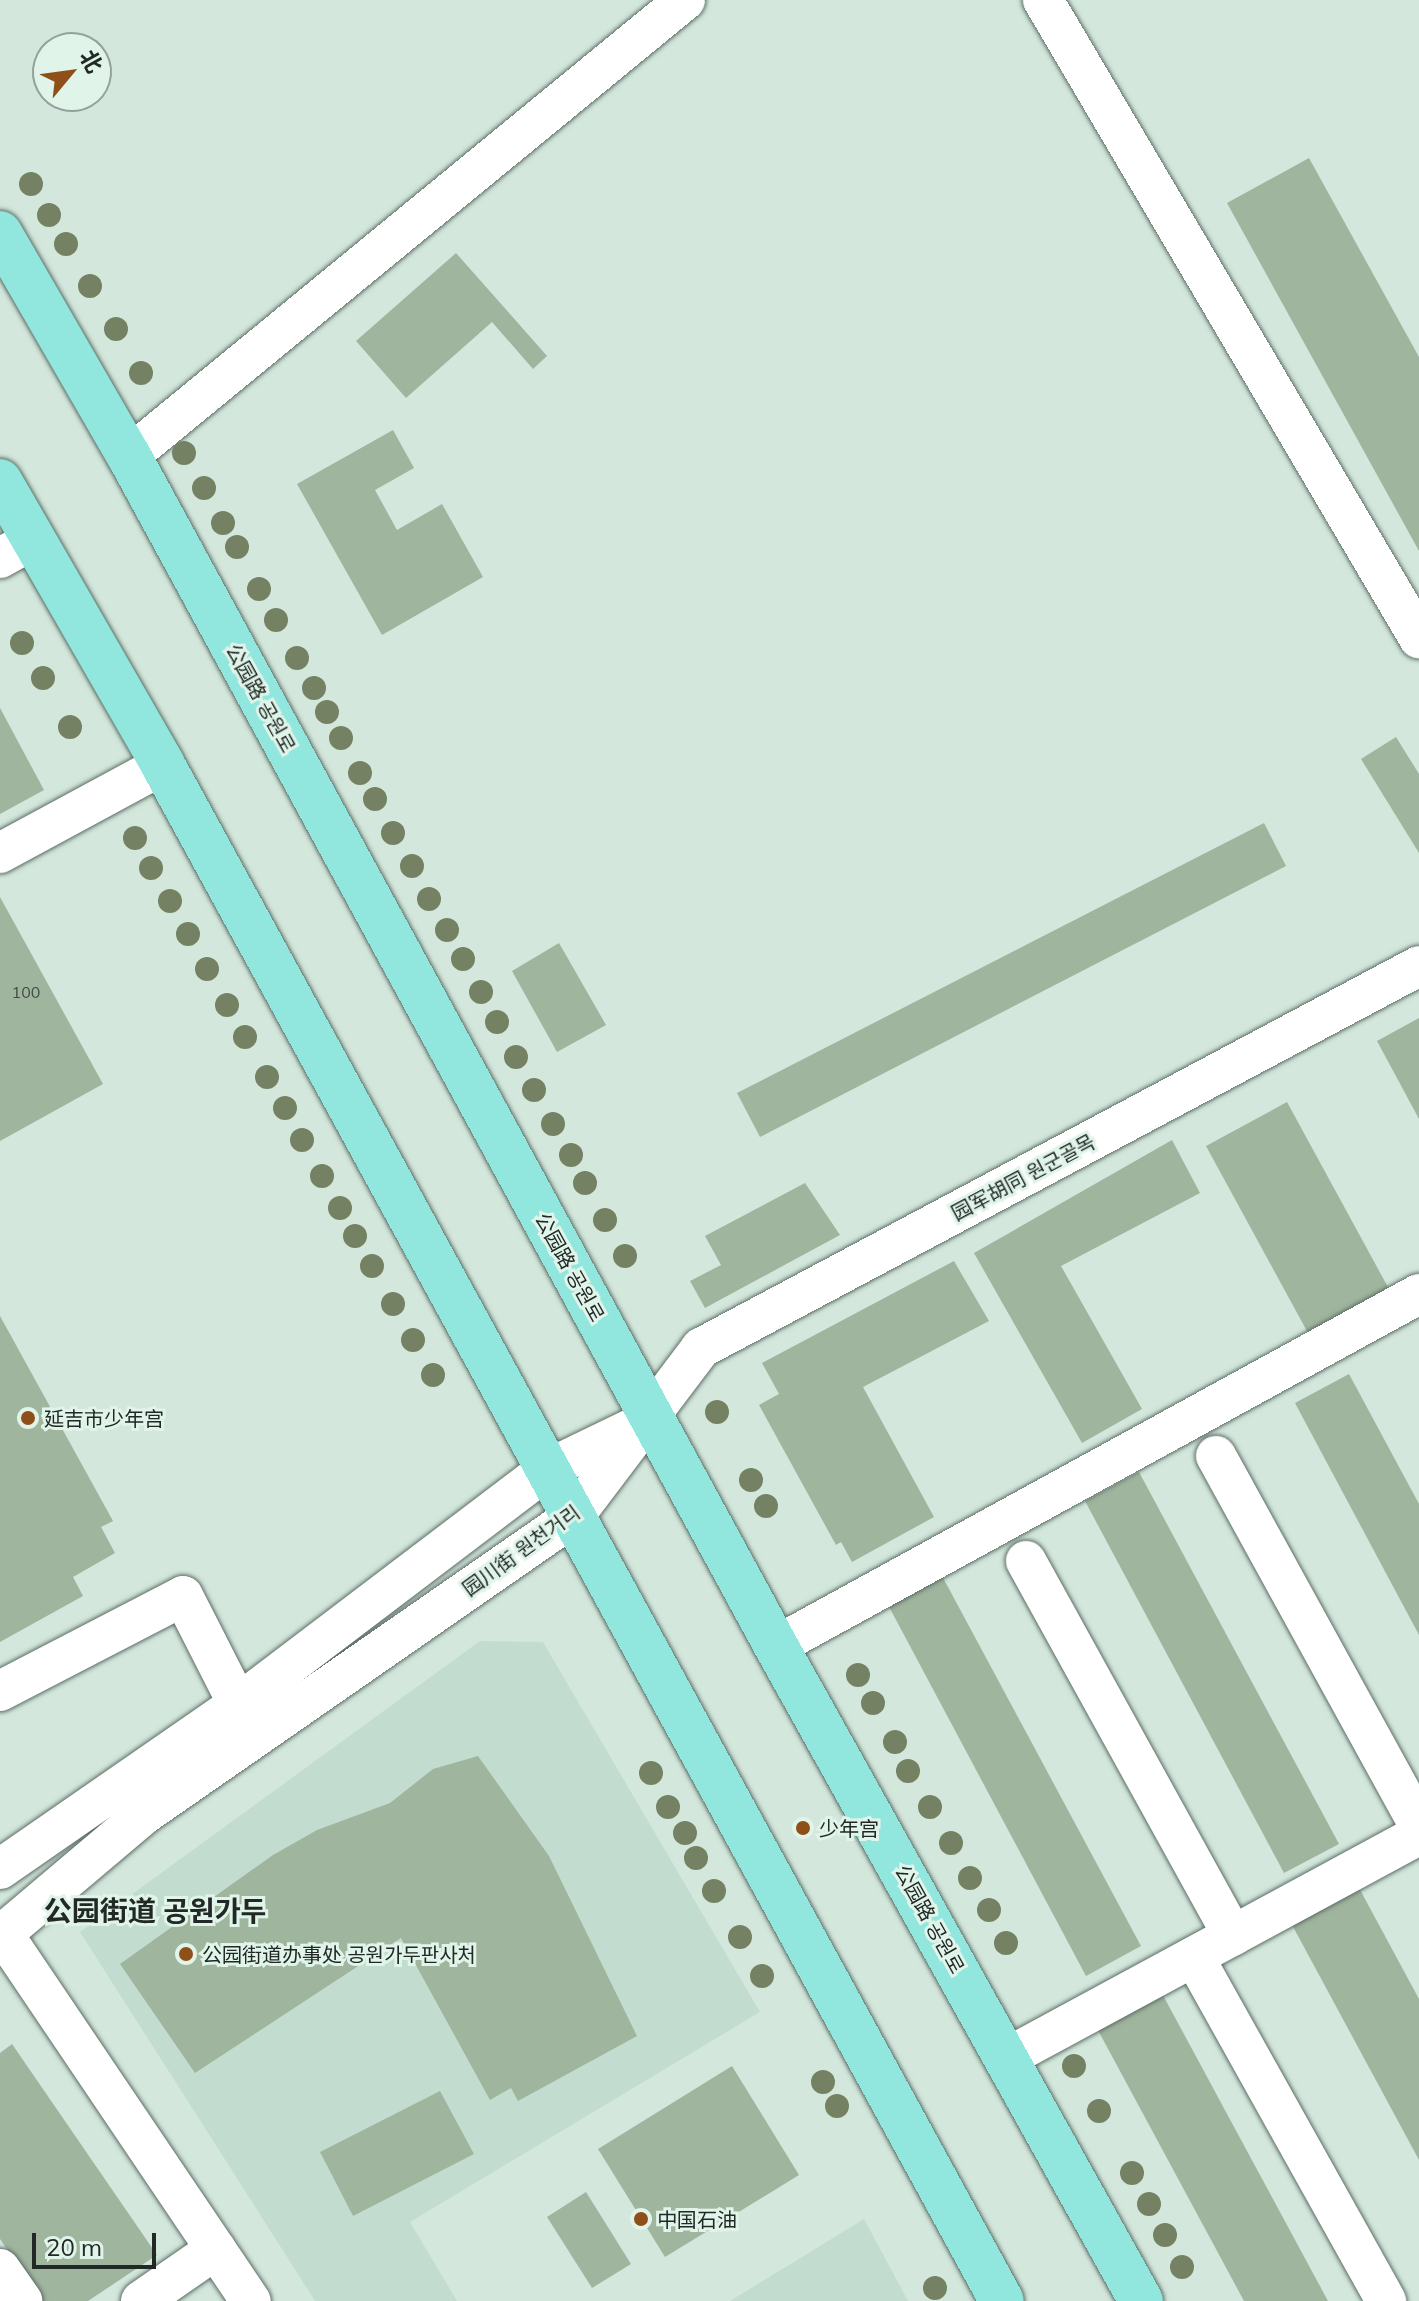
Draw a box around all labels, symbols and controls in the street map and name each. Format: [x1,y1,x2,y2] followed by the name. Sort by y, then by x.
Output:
[32,32,112,112] north arrow
[74,45,109,78] text: 北
[221,640,301,756] street label: 公园路 공원로
[12,982,40,1002] house number: 100
[947,1129,1099,1225] street label: 园军胡同 원군골목
[530,1209,610,1325] street label: 公园路 공원로
[44,1406,164,1430] place label: 延吉市少年宫
[19,1409,37,1427] marker: 延吉市少年宫
[458,1499,584,1601] street label: 园川街 원천거리
[819,1816,879,1840] place label: 少年宫
[794,1819,812,1837] marker: 少年宫
[890,1861,970,1977] street label: 公园路 공원로
[44,1894,266,1928] district label: 公园街道 공원가두
[202,1942,476,1966] place label: 公园街道办事处 공원가두판사처
[177,1945,195,1963] marker: 公园街道办事处 공원가두판사처
[657,2207,737,2231] place label: 中国石油
[632,2210,650,2228] marker: 中国石油
[36,2217,160,2267] scale bar
[46,2232,102,2262] text: 20 m

